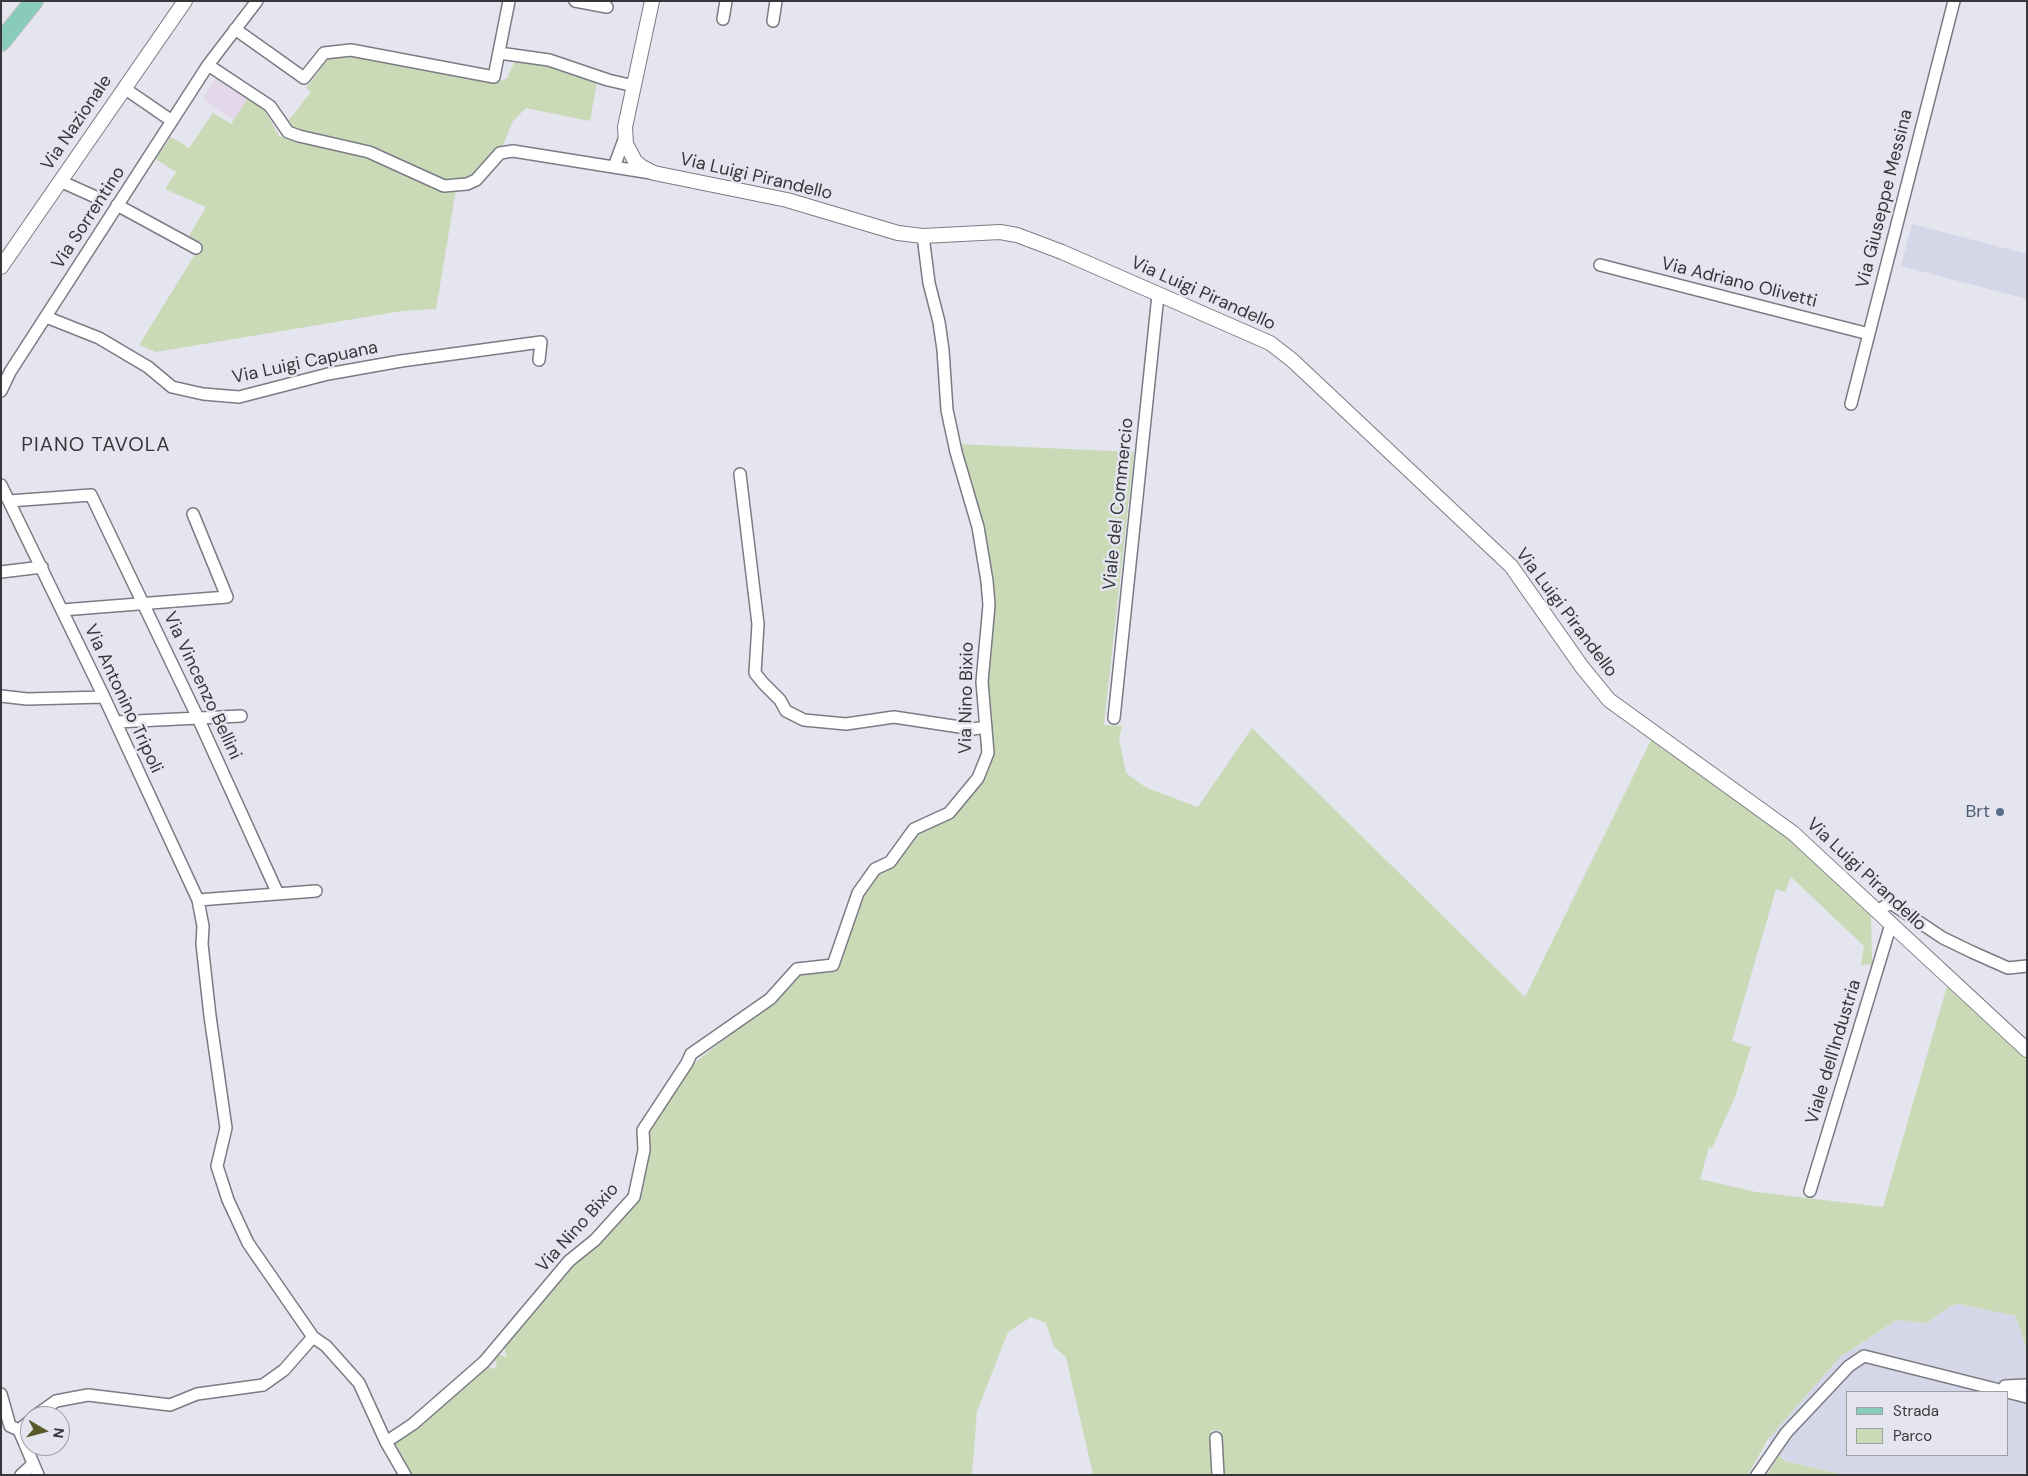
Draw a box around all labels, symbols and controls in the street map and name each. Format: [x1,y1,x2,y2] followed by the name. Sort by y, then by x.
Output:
[37,71,117,175] street label: Via Nazionale
[1852,107,1918,291] street label: Via Giuseppe Messina
[678,149,834,205] street label: Via Luigi Pirandello
[48,163,130,273] street label: Via Sorrentino
[1127,252,1279,336] street label: Via Luigi Pirandello
[1659,253,1819,313] street label: Via Adriano Olivetti
[230,337,380,389] street label: Via Luigi Capuana
[1099,417,1139,591] street label: Viale del Commercio
[20,434,172,458] district label: PIANO TAVOLA
[1510,544,1622,682] street label: Via Luigi Pirandello
[158,609,246,763] street label: Via Vincenzo Bellini
[79,621,167,777] street label: Via Antonino Tripoli
[955,642,979,754] street label: Via Nino Bixio
[1965,801,1990,823] place label: Brt
[1994,806,2006,818] marker: Brt
[1802,814,1930,936] street label: Via Luigi Pirandello
[1802,977,1866,1127] street label: Viale dell'Industria
[532,1179,624,1277] street label: Via Nino Bixio
[1846,1391,2008,1456] legend
[1893,1401,1939,1421] text: Strada
[20,1406,70,1456] north arrow
[1893,1426,1932,1446] text: Parco
[49,1427,68,1439] text: N

